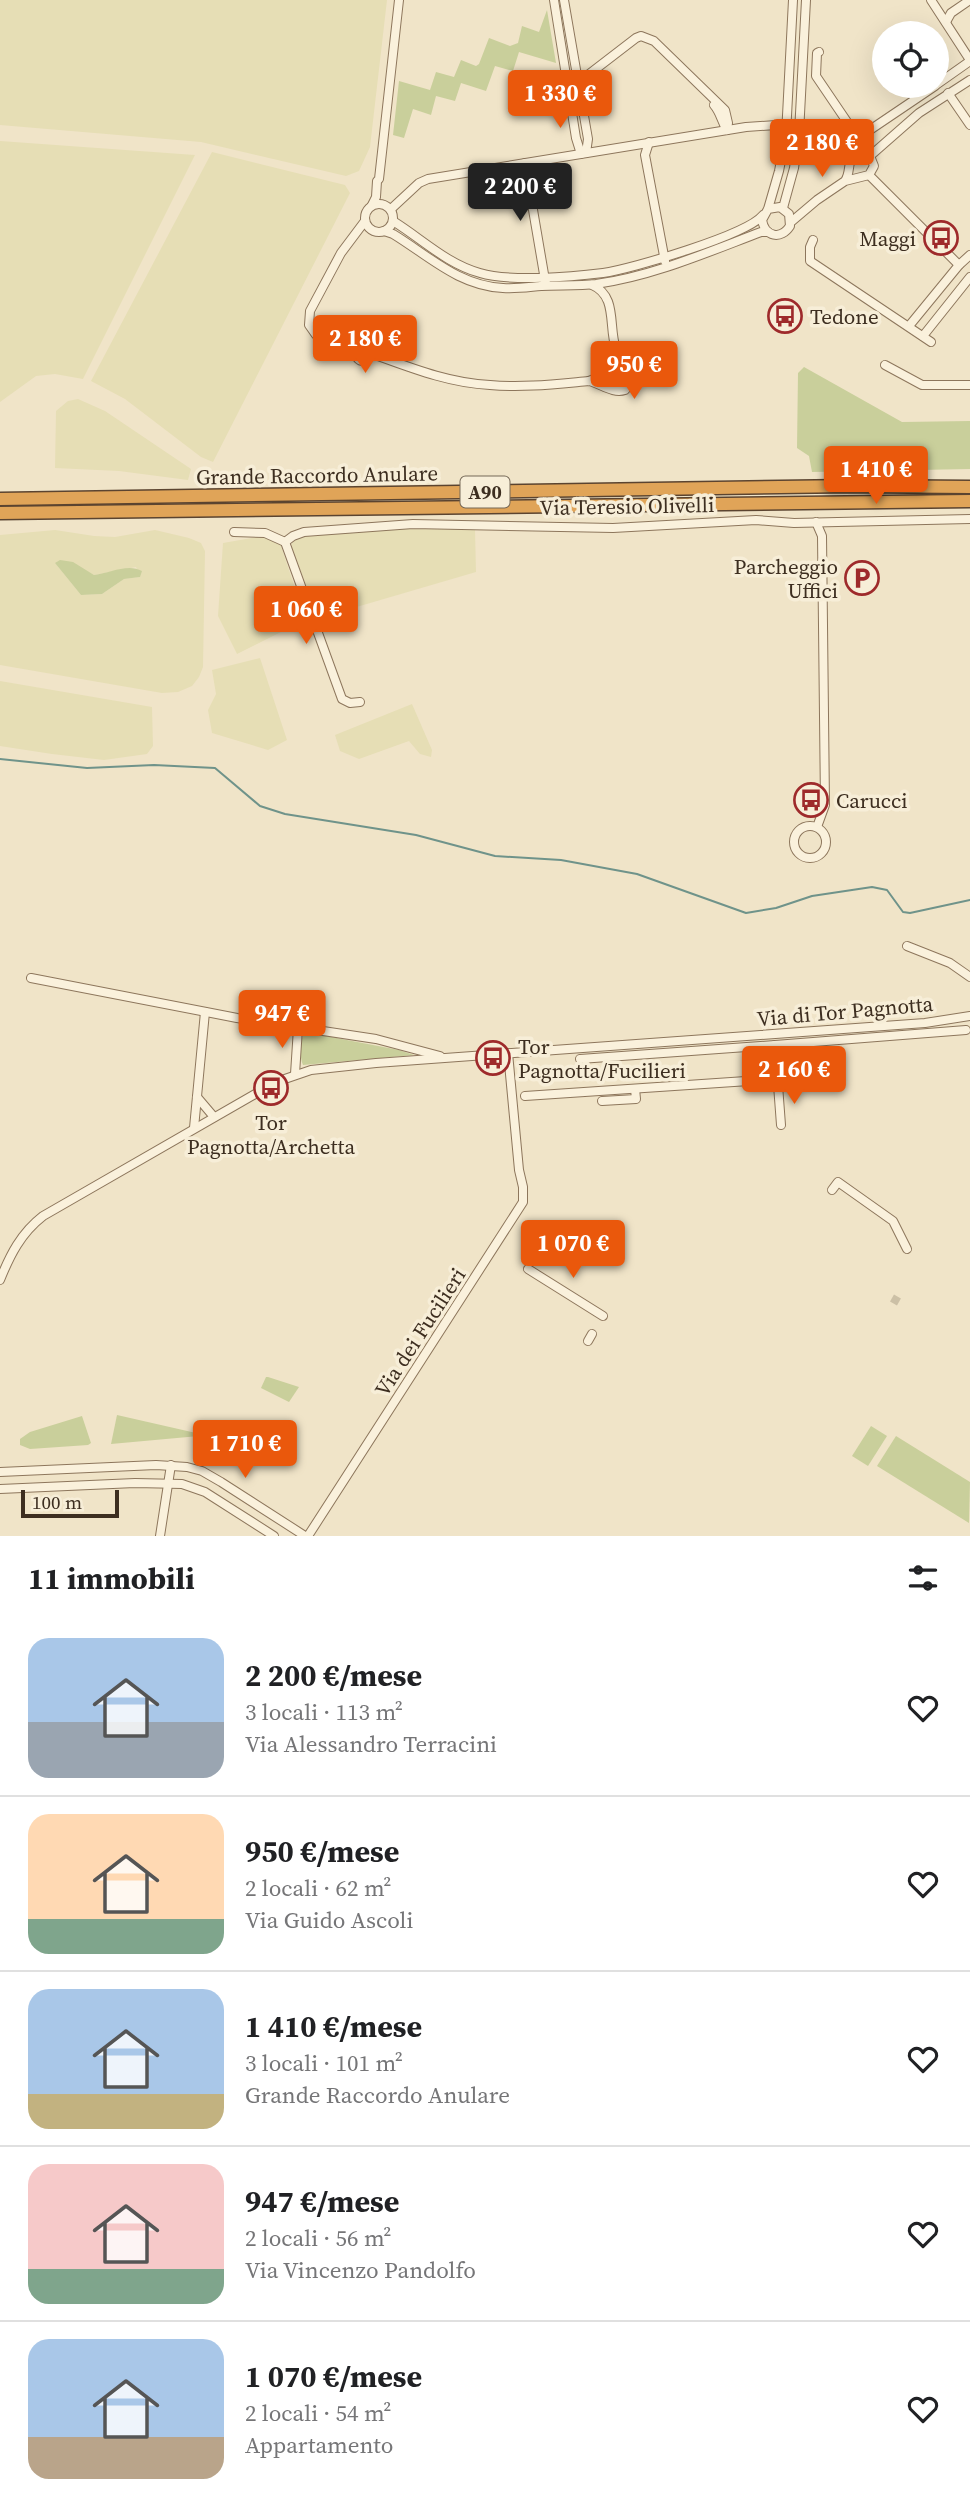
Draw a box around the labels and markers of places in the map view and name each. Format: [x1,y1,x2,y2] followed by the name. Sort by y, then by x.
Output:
[495,71,625,130] pin: 1 330 €
[757,120,887,179] pin: 2 180 €
[455,164,585,223] pin: 2 200 €
[922,219,960,257] bus stop icon: Maggi
[859,224,916,253] place label: Maggi
[766,297,804,335] bus stop icon: Tedone
[810,302,879,331] place label: Tedone
[300,316,430,375] pin: 2 180 €
[585,342,683,401] pin: 950 €
[811,447,941,506] pin: 1 410 €
[734,552,838,605] place label: Parcheggio Uffici
[843,559,881,597] parking icon: Parcheggio Uffici
[241,586,371,646] pin: 1 060 €
[792,781,830,819] bus stop icon: Carucci
[836,786,908,815] place label: Carucci
[233,990,331,1050] pin: 947 €
[518,1032,686,1085] place label: Tor Pagnotta/Fucilieri
[474,1039,512,1077] bus stop icon: Tor Pagnotta/Fucilieri
[729,1046,859,1106] pin: 2 160 €
[252,1069,290,1107] bus stop icon: Tor Pagnotta/Archetta
[187,1108,355,1161] place label: Tor Pagnotta/Archetta
[508,1220,638,1280] pin: 1 070 €
[180,1420,310,1480] pin: 1 710 €

